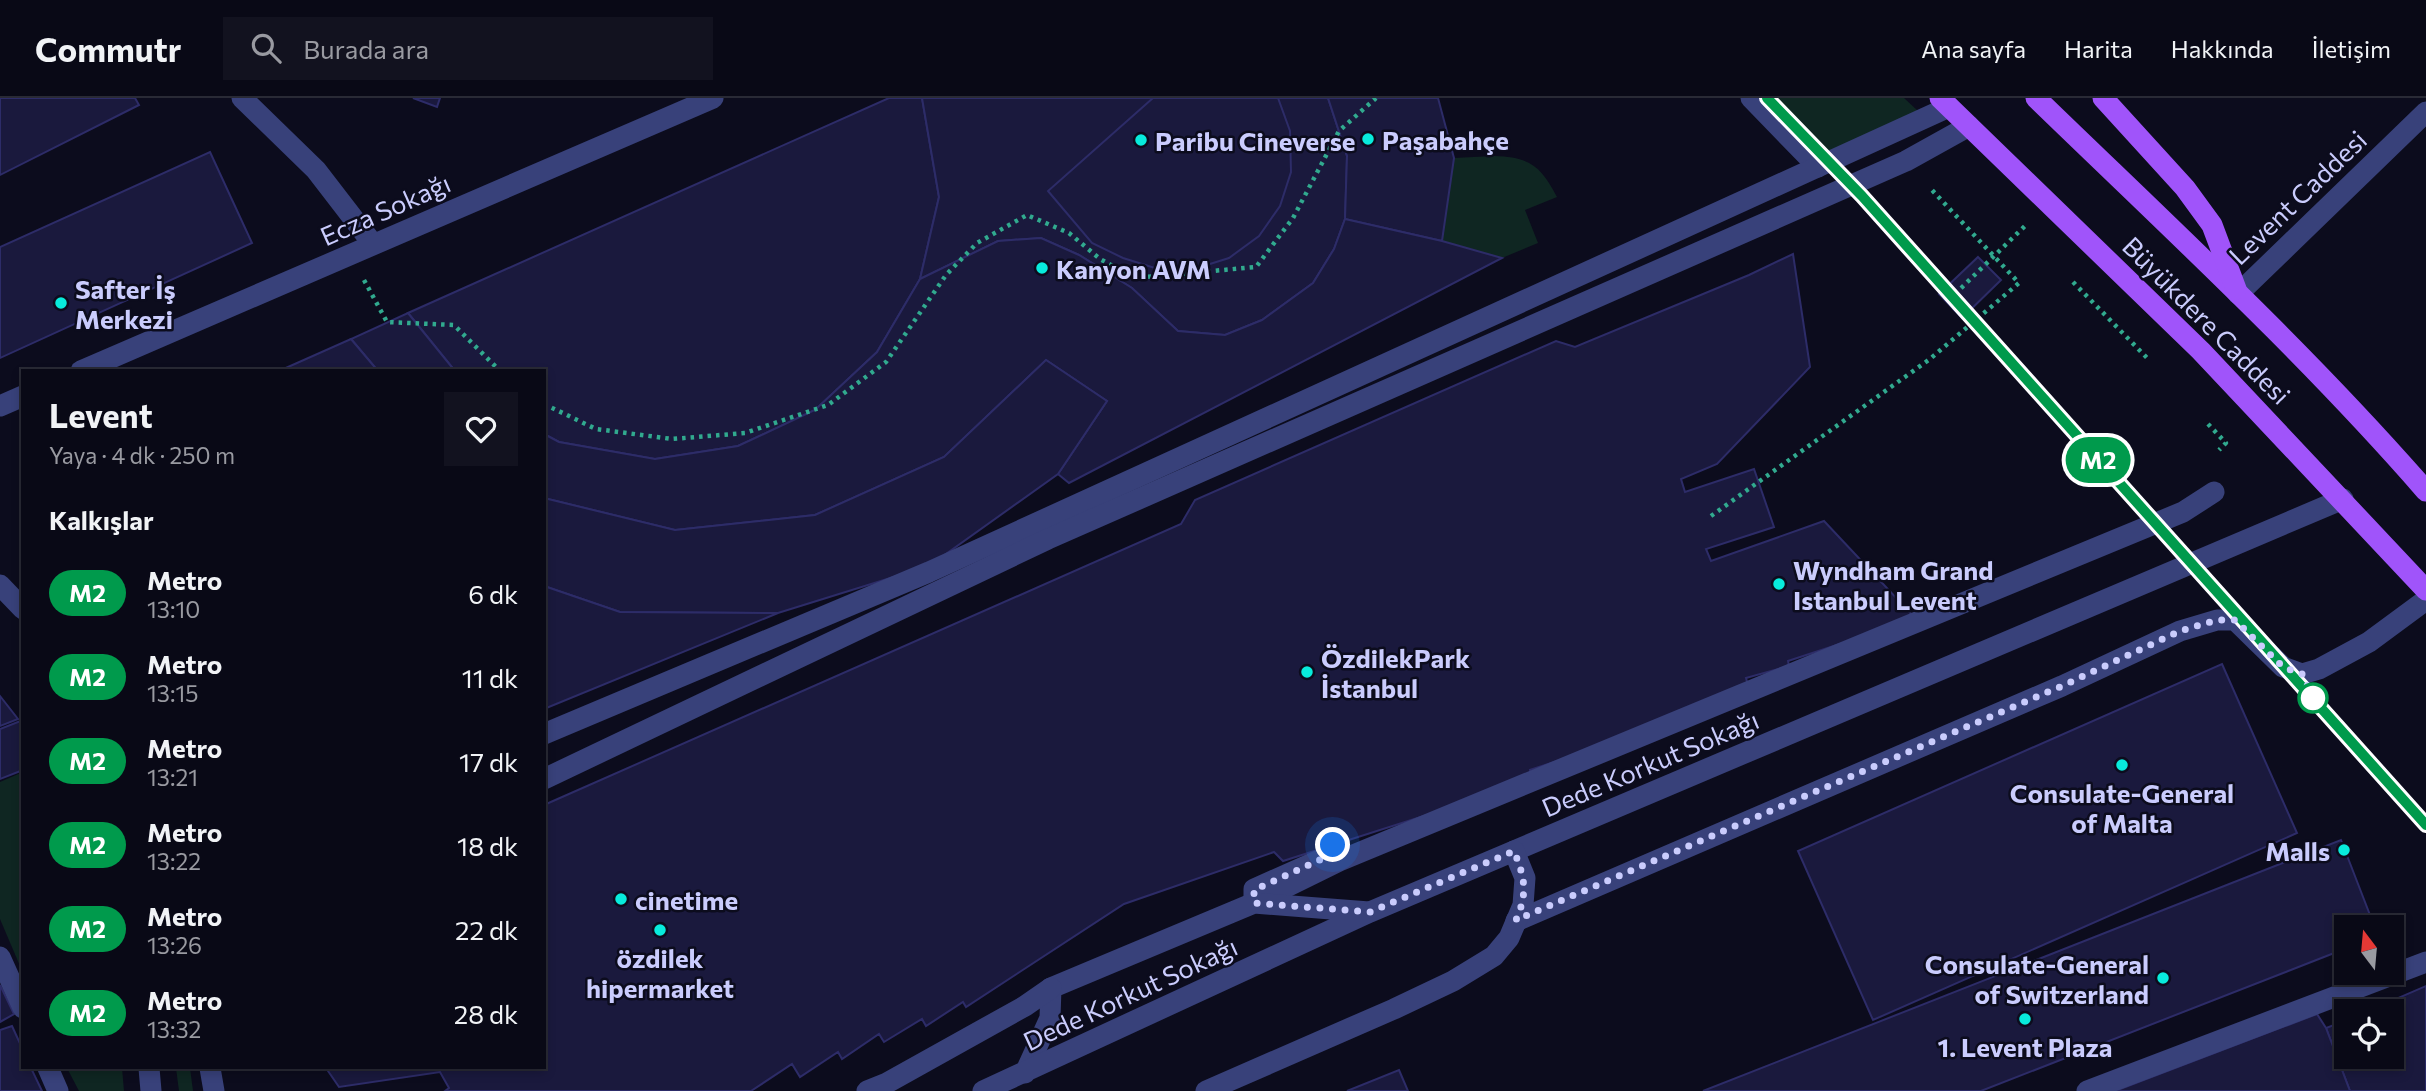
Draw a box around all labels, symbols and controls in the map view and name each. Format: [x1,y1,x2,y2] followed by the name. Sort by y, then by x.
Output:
[223,17,713,80] search box
[35,28,181,69] text: Commutr
[247,29,285,67] icon: search
[303,33,429,64] text: Burada ara
[1921,34,2026,63] text: Ana sayfa
[2064,34,2133,63] text: Harita
[2171,34,2274,63] text: Hakkında
[2312,34,2391,63] text: İletişim
[1382,124,1509,155] place label: Paşabahçe
[2222,124,2372,270] street label: Levent Caddesi
[1155,125,1355,156] place label: Paribu Cineverse
[1360,131,1376,147] marker: Paşabahçe
[1133,132,1149,148] marker: Paribu Cineverse
[315,167,455,251] street label: Ecza Sokağı
[2117,230,2297,410] street label: Büyükdere Caddesi
[1056,253,1211,284] place label: Kanyon AVM
[1034,260,1050,276] marker: Kanyon AVM
[75,273,176,334] place label: Safter İş Merkezi
[53,295,69,311] marker: Safter İş Merkezi
[444,392,518,466] button: heart
[49,394,153,435] text: Levent
[2066,437,2130,483] line badge: M2
[49,441,235,469] text: Yaya · 4 dk · 250 m
[2080,445,2116,474] text: M2
[49,504,154,535] text: Kalkışlar
[1793,554,1994,615] place label: Wyndham Grand Istanbul Levent
[147,564,222,595] text: Metro
[1771,576,1787,592] marker: Wyndham Grand Istanbul Levent
[69,578,106,607] text: M2
[468,578,518,609] text: 6 dk
[147,595,200,623] text: 13:10
[1321,642,1470,703] place label: ÖzdilekPark İstanbul
[147,648,222,679] text: Metro
[69,662,106,691] text: M2
[462,662,518,693] text: 11 dk
[1299,664,1315,680] marker: ÖzdilekPark İstanbul
[147,679,198,707] text: 13:15
[2298,683,2328,713] unlabelled marker
[1537,703,1763,823] street label: Dede Korkut Sokağı
[147,732,222,763] text: Metro
[69,746,106,775] text: M2
[459,746,518,777] text: 17 dk
[2114,757,2130,773] marker: Consulate-General of Malta
[147,763,198,791] text: 13:21
[2010,777,2234,838] place label: Consulate-General of Malta
[147,816,222,847] text: Metro
[1315,827,1350,862] your location
[69,830,106,859] text: M2
[457,830,518,861] text: 18 dk
[2265,835,2330,866] place label: Malls
[2336,842,2352,858] marker: Malls
[147,847,201,875] text: 13:22
[635,884,738,915] place label: cinetime
[613,891,629,907] marker: cinetime
[147,900,222,931] text: Metro
[69,914,106,943] text: M2
[455,914,518,945] text: 22 dk
[2334,915,2404,985] north arrow
[2334,915,2404,1069] map controls
[652,922,668,938] marker: özdilek hipermarket
[1018,930,1242,1056] street label: Dede Korkut Sokağı
[147,931,202,959] text: 13:26
[586,942,734,1003] place label: özdilek hipermarket
[1925,948,2149,1009] place label: Consulate-General of Switzerland
[2155,970,2171,986] marker: Consulate-General of Switzerland
[147,984,222,1015] text: Metro
[69,998,106,1027] text: M2
[454,998,518,1029] text: 28 dk
[2334,999,2404,1069] button: locate
[2017,1011,2033,1027] marker: 1. Levent Plaza
[147,1015,201,1043] text: 13:32
[1938,1031,2112,1062] place label: 1. Levent Plaza

